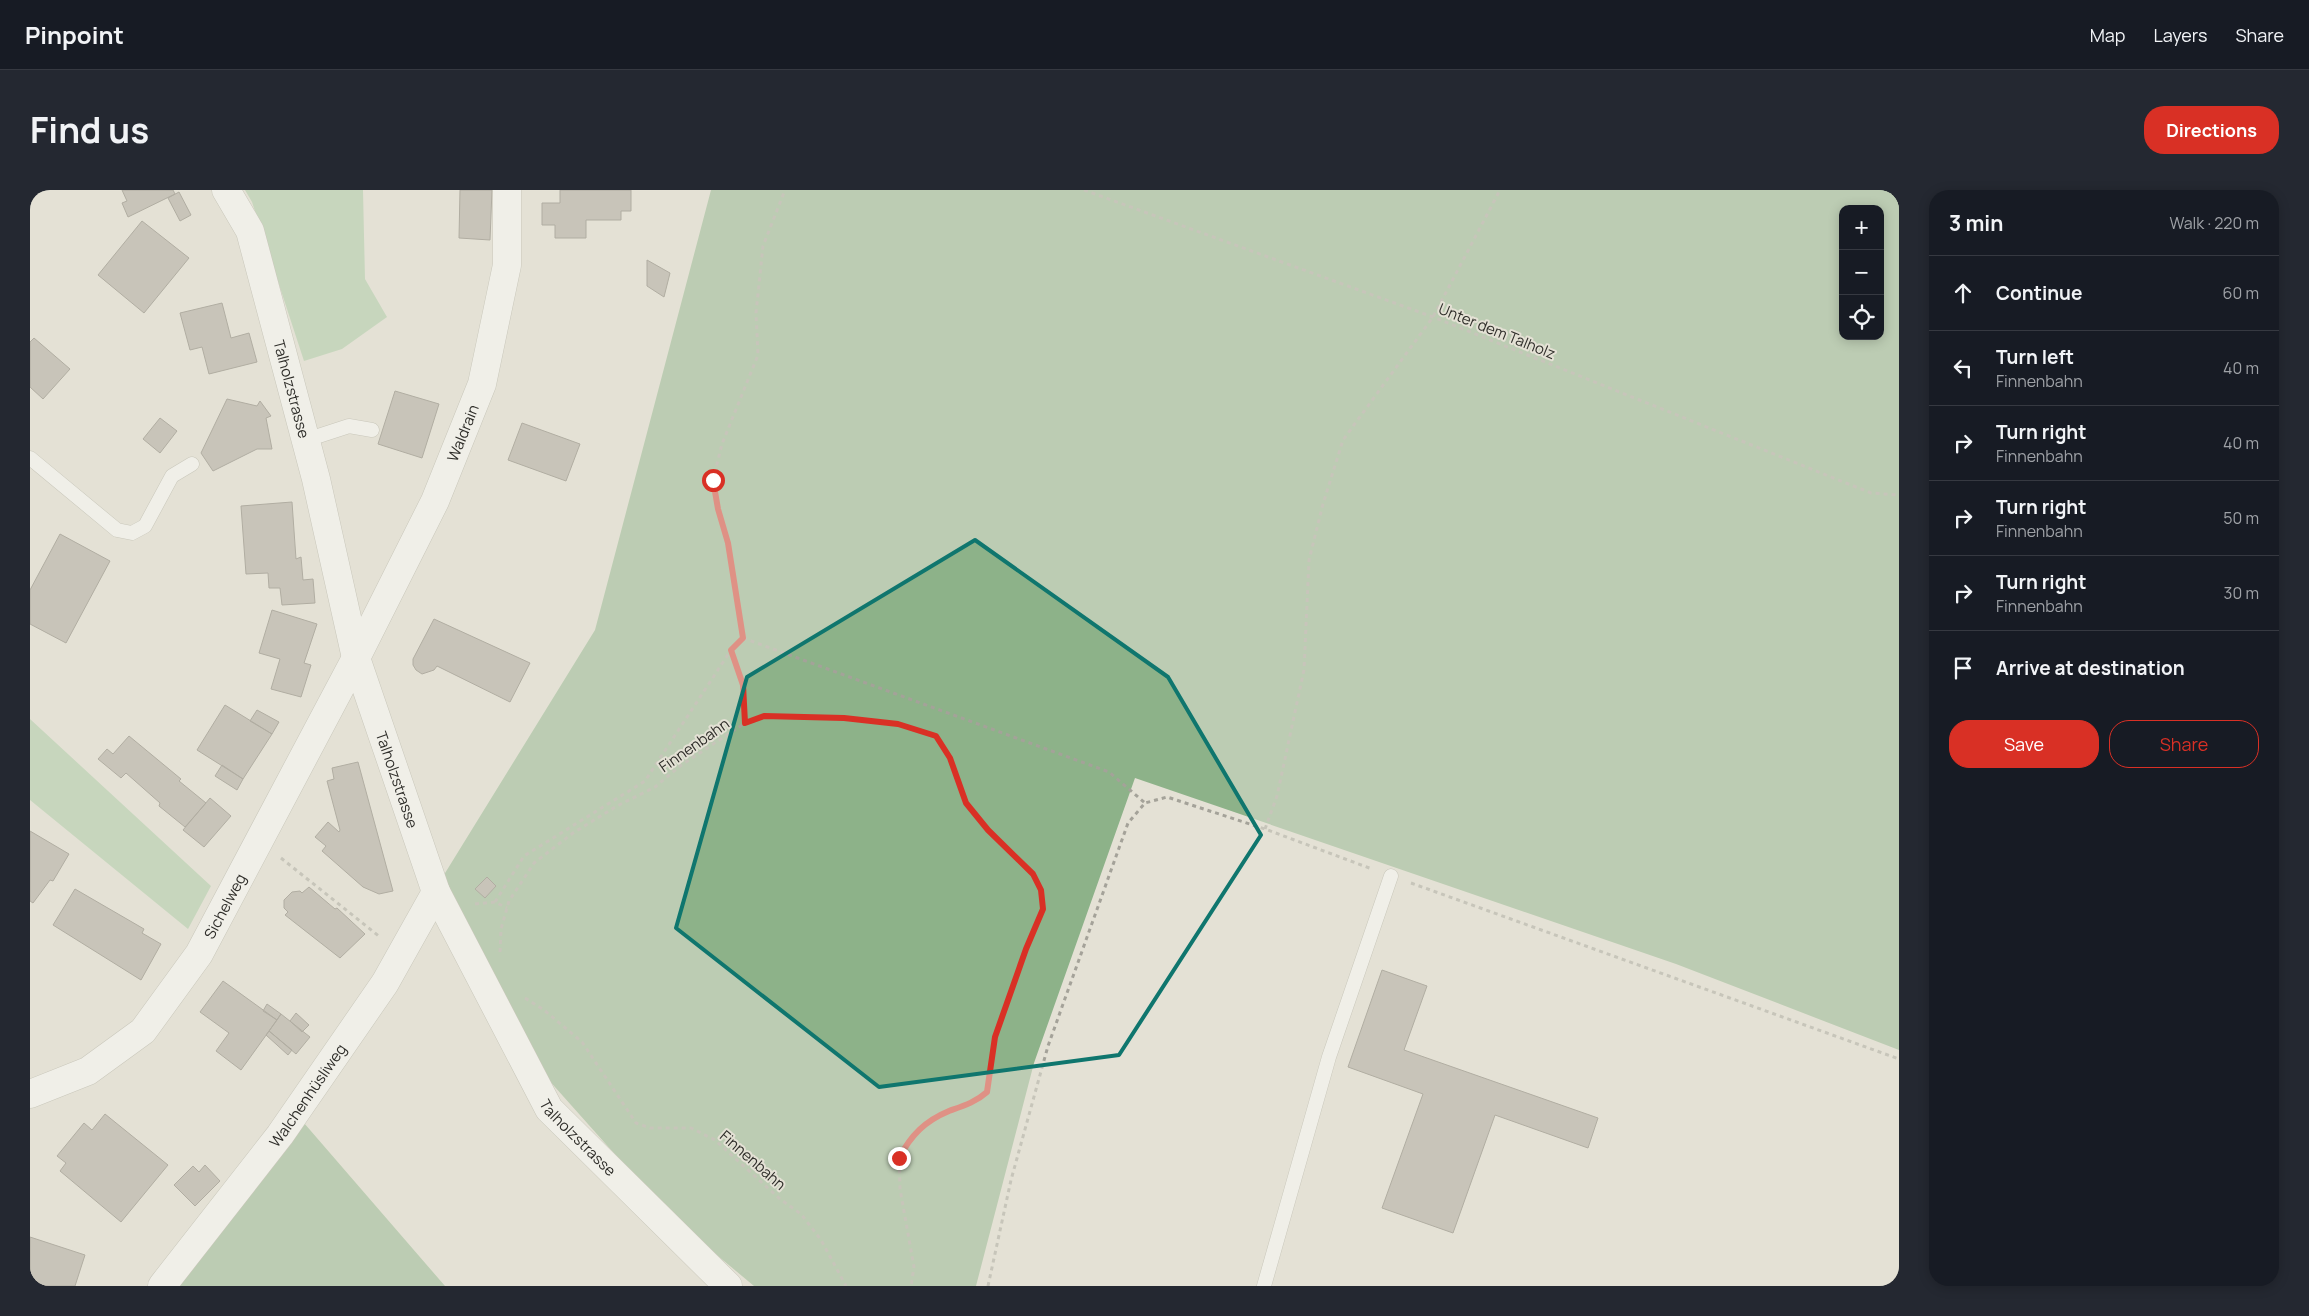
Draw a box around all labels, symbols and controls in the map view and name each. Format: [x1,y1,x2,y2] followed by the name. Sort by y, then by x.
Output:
[25,18,124,51] text: Pinpoint
[2090,23,2125,47] text: Map
[2153,23,2207,47] text: Layers
[2235,23,2284,47] text: Share
[30,106,149,154] text: Find us
[2144,106,2279,154] button: Directions
[1839,205,1884,340] map controls
[1839,205,1884,250] button: +
[1949,209,2003,237] text: 3 min
[2169,212,2259,234] text: Walk · 220 m
[1839,250,1884,295] button: −
[1949,279,1977,307] icon: ahead
[1996,280,2082,306] text: Continue
[2223,282,2259,304] text: 60 m
[1839,295,1884,340] button: locate
[1435,298,1559,364] street label: Unter dem Talholz
[269,338,315,441] street label: Talholzstrasse
[1996,344,2074,370] text: Turn left
[1949,354,1977,382] icon: left
[2223,357,2259,379] text: 40 m
[1996,370,2083,392] text: Finnenbahn
[441,401,483,464] street label: Waldrain
[1996,419,2086,445] text: Turn right
[1949,429,1977,457] icon: right
[2223,432,2259,454] text: 40 m
[1996,445,2083,467] text: Finnenbahn
[702,469,725,492] route start
[1996,494,2086,520] text: Turn right
[1949,504,1977,532] icon: right
[2223,507,2259,529] text: 50 m
[1996,520,2083,542] text: Finnenbahn
[1996,569,2086,595] text: Turn right
[1949,579,1977,607] icon: right
[2224,582,2259,604] text: 30 m
[1996,595,2083,617] text: Finnenbahn
[1949,654,1977,682] icon: arrive
[1996,655,2185,681] text: Arrive at destination
[655,713,733,777] street label: Finnenbahn
[1949,720,2099,768] button: Save
[2109,720,2259,768] button: Share
[371,728,424,831] street label: Talholzstrasse
[199,870,250,942] street label: Sichelweg
[264,1039,351,1151] street label: Walchenhüsliweg
[535,1095,621,1181] street label: Talholzstrasse
[715,1125,791,1195] street label: Finnenbahn
[888,1147,911,1170] route end

